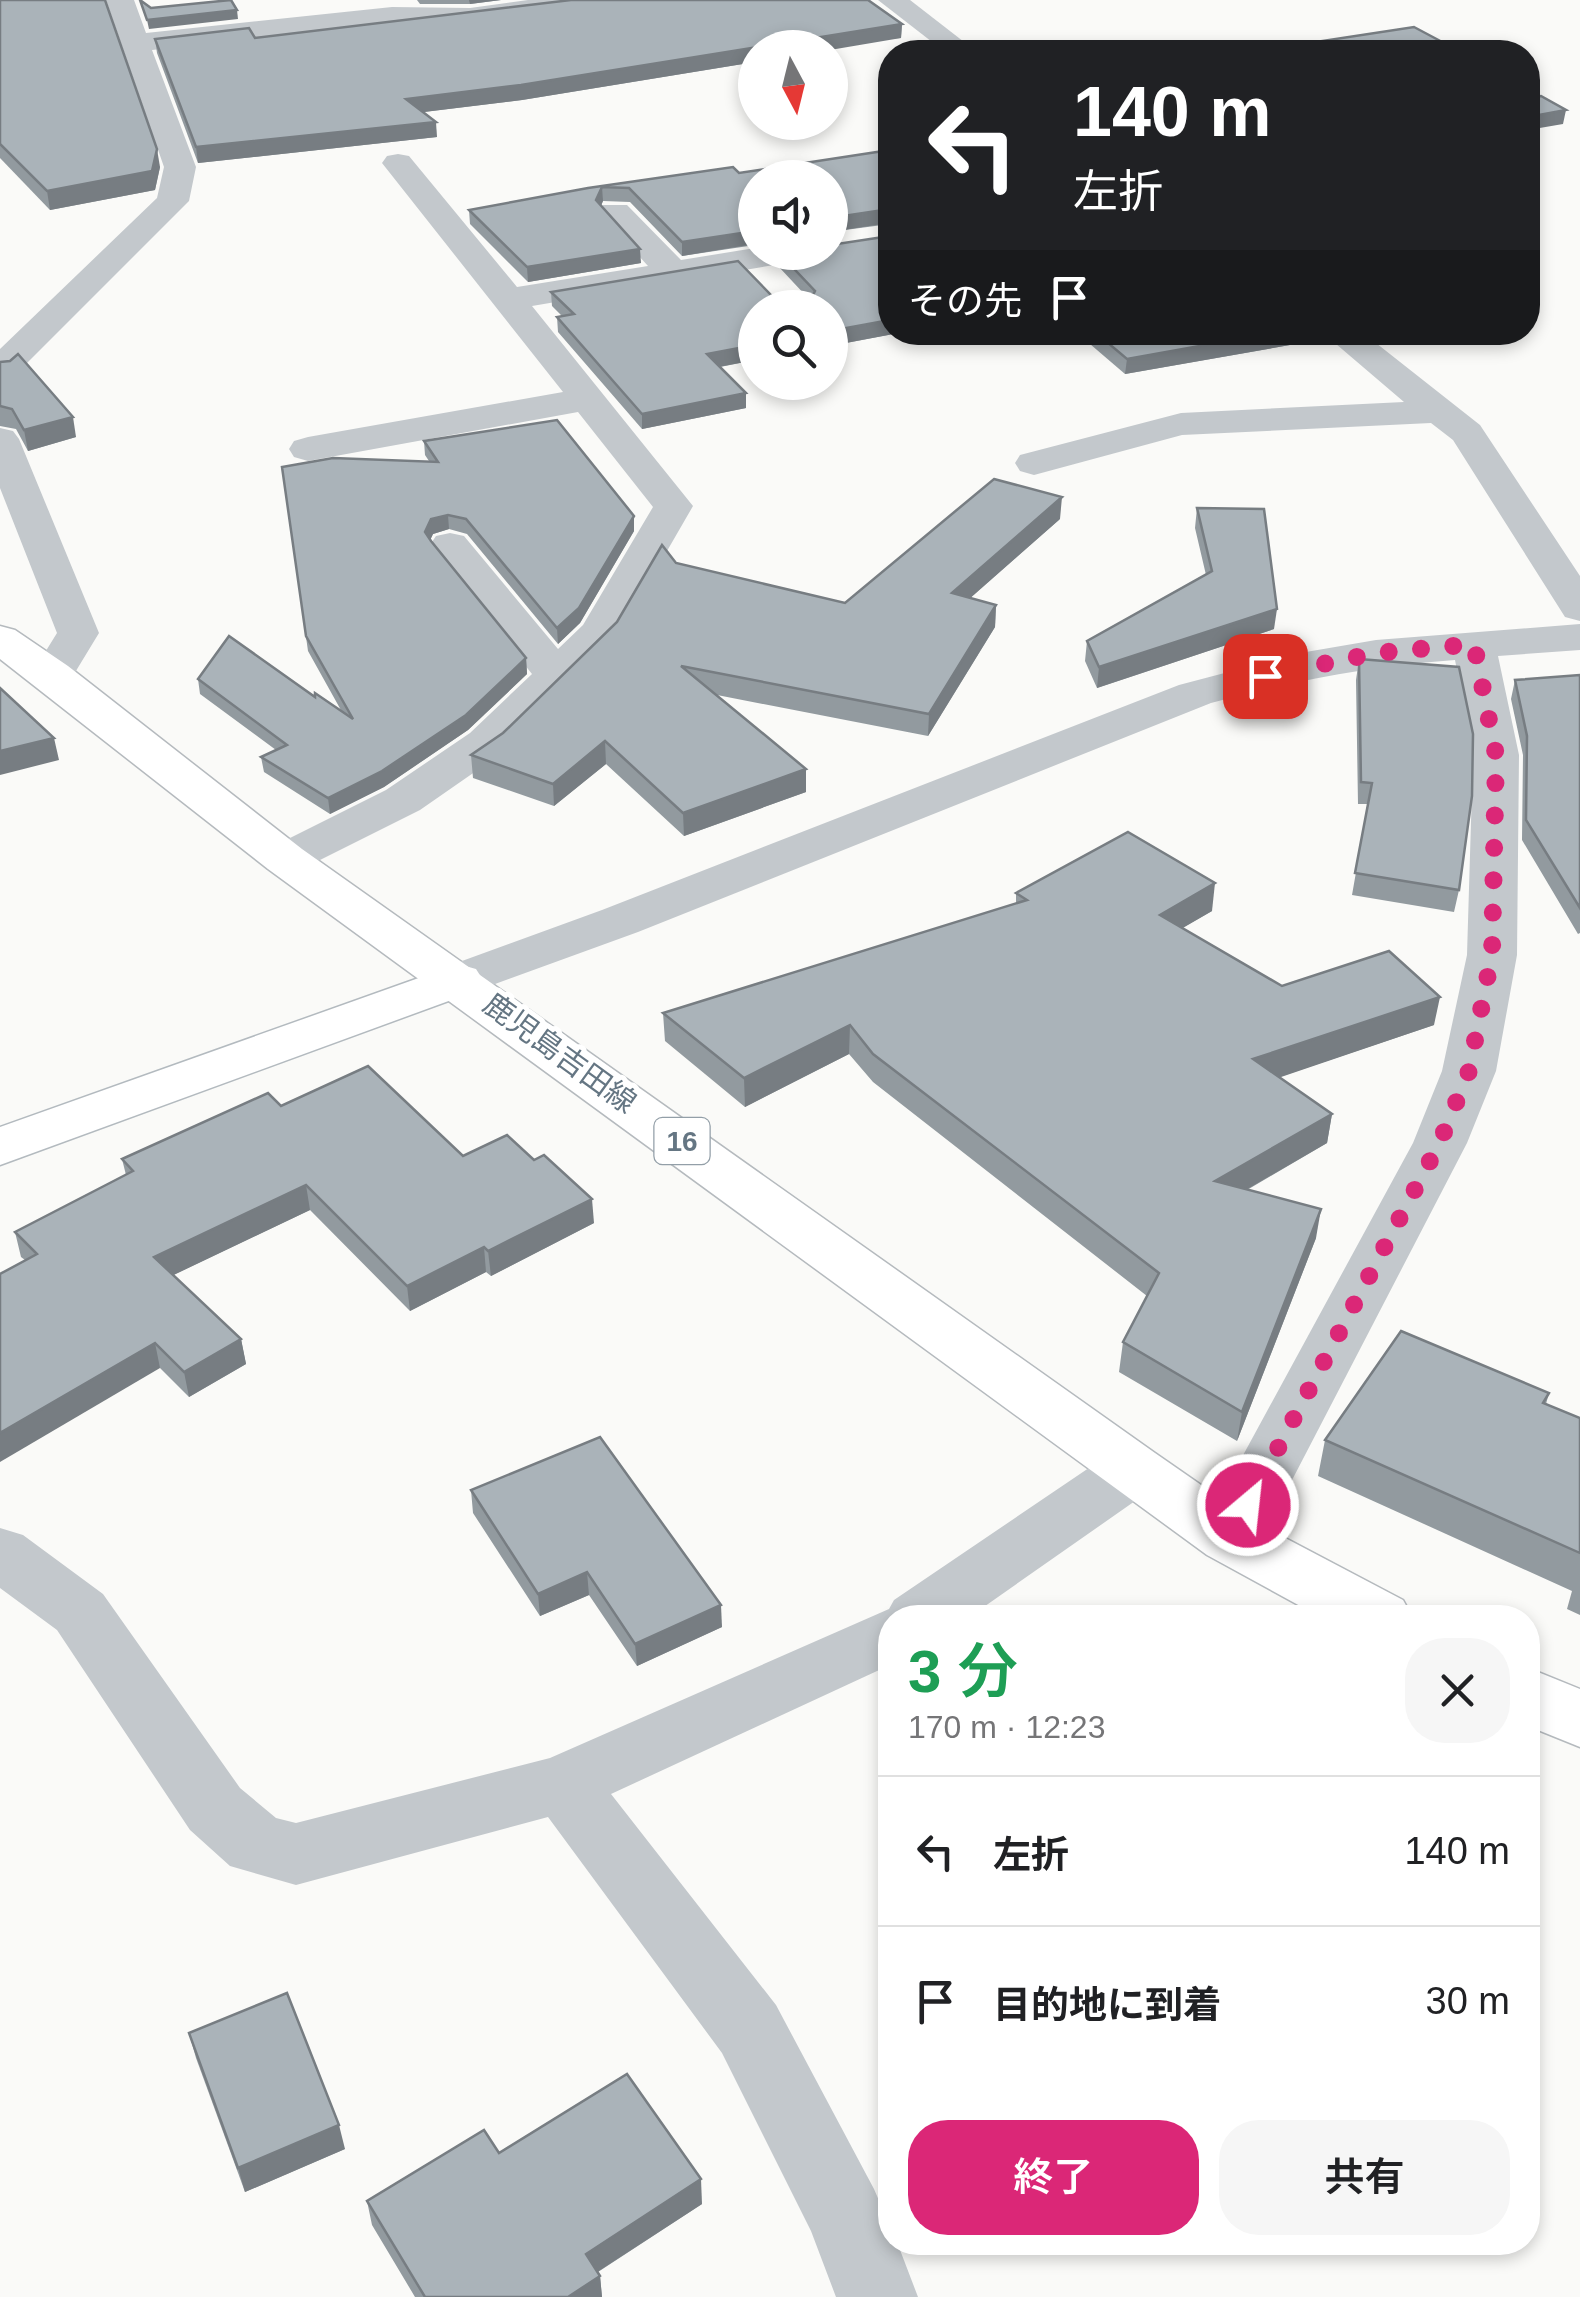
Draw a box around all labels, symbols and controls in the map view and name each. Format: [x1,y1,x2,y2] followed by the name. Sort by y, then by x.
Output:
[738,30,848,140] north arrow
[738,30,848,400] map controls
[1073,73,1271,151] text: 140 m
[908,80,1038,210] icon: left
[738,160,848,270] button: sound
[1073,166,1163,217] text: 左折
[1042,270,1097,325] icon: arrive
[908,280,1022,322] text: その先
[738,290,848,400] button: search
[1223,634,1308,719] pin
[1238,649,1293,704] icon: arrive
[477,987,643,1119] street label: 鹿児島吉田線
[654,1118,710,1164] road number: 16
[1196,1453,1300,1557] position arrow
[908,1638,1018,1705] text: 3 分
[1405,1638,1510,1743] button: close
[908,1709,1105,1745] text: 170 m · 12:23
[908,1824,963,1879] icon: left
[1404,1830,1510,1872] text: 140 m
[993,1834,1069,1876] text: 左折
[908,1974,963,2029] icon: arrive
[1426,1980,1510,2022] text: 30 m
[993,1984,1221,2026] text: 目的地に到着
[908,2120,1199,2235] button: 終了
[1219,2120,1510,2235] button: 共有

